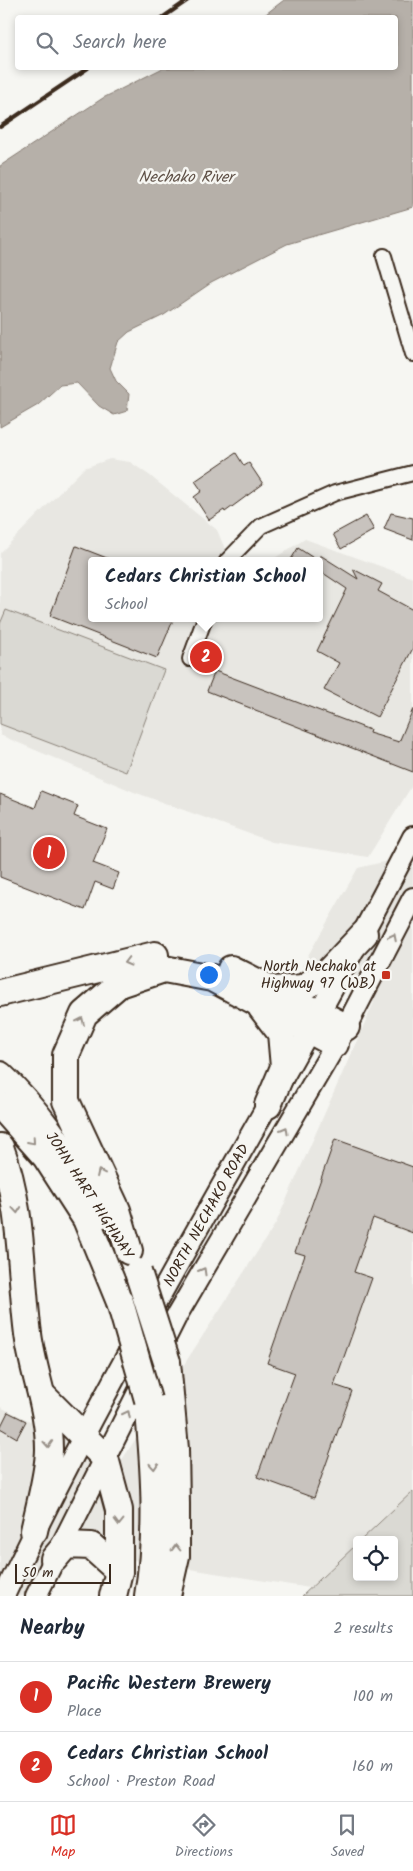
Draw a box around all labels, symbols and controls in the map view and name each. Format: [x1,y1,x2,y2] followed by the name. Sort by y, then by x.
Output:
[15,15,398,70] search box
[73,28,167,58] text: Search here
[33,29,61,57] icon: search
[139,165,237,190] water label: Nechako River
[88,557,323,622] popup
[105,562,306,592] text: Cedars Christian School
[105,592,148,617] text: School
[190,638,222,676] pin: 2
[33,834,65,872] pin: 1
[386,934,396,943] one-way arrow
[261,955,376,996] place label: North Nechako at Highway 97 (WB)
[123,956,132,967] one-way arrow
[196,962,222,988] your location
[380,969,392,981] marker: North Nechako at Highway 97 (WB)
[75,1017,86,1026] one-way arrow
[39,1127,140,1265] street label: JOHN HART HIGHWAY
[278,1127,288,1136] one-way arrow
[26,1136,35,1145] one-way arrow
[158,1139,256,1291] street label: NORTH NECHAKO ROAD
[96,1169,106,1178] one-way arrow
[11,1207,22,1215] one-way arrow
[197,1267,207,1276] one-way arrow
[121,1410,131,1419] one-way arrow
[43,1440,54,1448] one-way arrow
[148,1462,159,1470] one-way arrow
[114,1518,124,1526] one-way arrow
[353,1536,398,1581] map controls
[353,1536,398,1581] button: locate
[171,1544,181,1552] one-way arrow
[15,1561,111,1584] scale bar
[22,1562,53,1584] text: 50 m
[20,1612,85,1645] text: Nearby
[333,1616,393,1641] text: 2 results
[67,1669,271,1699] text: Pacific Western Brewery
[34,1684,38,1709] text: 1
[353,1684,393,1709] text: 100 m
[67,1699,101,1724] text: Place
[67,1739,268,1769] text: Cedars Christian School
[31,1754,41,1779] text: 2
[352,1754,393,1779] text: 160 m
[67,1769,215,1794] text: School · Preston Road
[49,1811,77,1863] tab: Map
[175,1811,233,1863] tab: Directions
[331,1811,364,1863] tab: Saved

